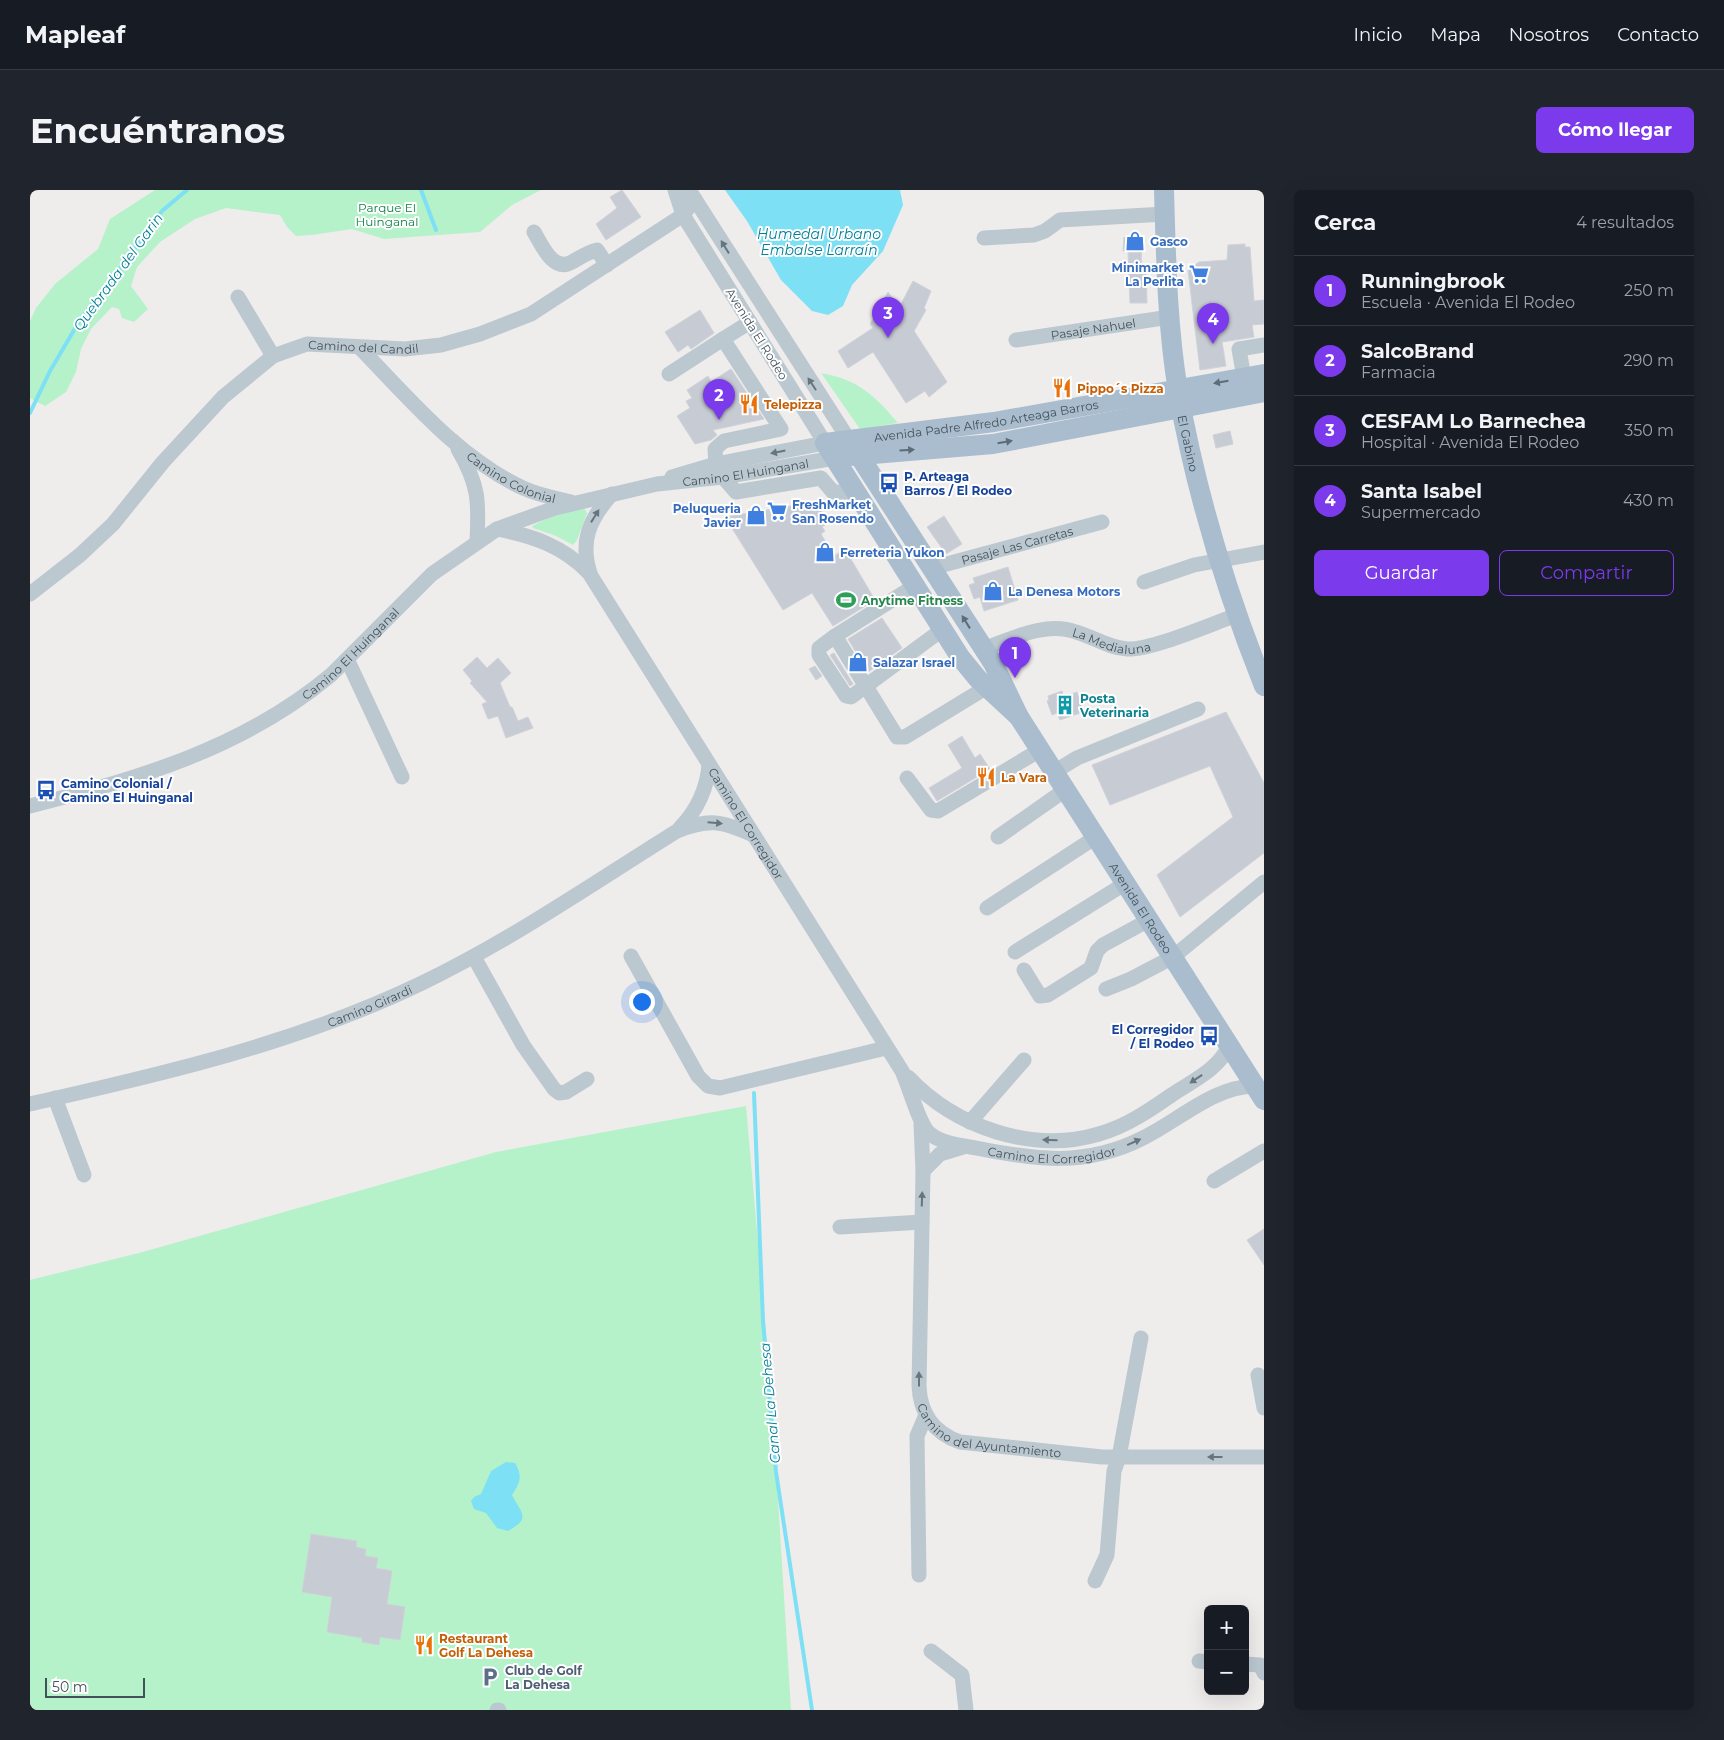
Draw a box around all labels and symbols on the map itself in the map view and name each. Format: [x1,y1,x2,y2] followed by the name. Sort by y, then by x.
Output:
[356,200,418,229] park label: Parque El Huinganal
[69,210,167,334] water label: Quebrada del Garin
[757,225,881,259] water label: Humedal Urbano Embalse Larraín
[1124,230,1146,252] shop icon: Gasco
[1150,234,1188,249] place label: Gasco
[721,240,730,254] one-way arrow
[1112,260,1185,289] place label: Minimarket La Perlita
[1188,263,1210,285] supermarket icon: Minimarket La Perlita
[723,285,791,383] street label: Avenida El Rodeo
[872,297,904,338] pin: 3
[1197,303,1229,344] pin: 4
[1050,315,1137,342] street label: Pasaje Nahuel
[308,337,419,357] street label: Camino del Candil
[1051,377,1073,399] restaurant icon: Pippo´s Pizza
[808,378,817,391] one-way arrow
[703,379,735,420] pin: 2
[1213,379,1229,387] one-way arrow
[1077,381,1164,396] place label: Pippo´s Pizza
[738,393,760,415] restaurant icon: Telepizza
[873,396,1100,444] street label: Avenida Padre Alfredo Arteaga Barros
[764,397,822,412] place label: Telepizza
[1175,414,1202,473] street label: El Gabino
[997,438,1013,446] one-way arrow
[900,445,916,453] one-way arrow
[464,448,557,506] street label: Camino Colonial
[770,448,785,456] one-way arrow
[682,455,810,489] street label: Camino El Huinganal
[904,469,1012,498] place label: P. Arteaga Barros / El Rodeo
[878,472,900,494] bus stop icon: P. Arteaga Barros / El Rodeo
[792,497,874,526] place label: FreshMarket San Rosendo
[766,500,788,522] supermarket icon: FreshMarket San Rosendo
[673,501,741,530] place label: Peluqueria Javier
[745,504,767,526] shop icon: Peluqueria Javier
[590,509,599,522] one-way arrow
[959,523,1075,567] street label: Pasaje Las Carretas
[814,541,836,563] shop icon: Ferreteria Yukon
[840,545,945,560] place label: Ferreteria Yukon
[982,580,1004,602] shop icon: La Denesa Motors
[1008,584,1121,599] place label: La Denesa Motors
[835,589,857,611] sports icon: Anytime Fitness
[860,593,964,608] place label: Anytime Fitness
[299,604,402,703] street label: Camino El Huinganal
[962,615,971,628] one-way arrow
[1071,624,1152,657] street label: La Medialuna
[999,637,1031,678] pin: 1
[847,651,869,673] shop icon: Salazar Israel
[873,655,955,670] place label: Salazar Israel
[1079,691,1149,720] place label: Posta Veterinaria
[1054,694,1076,716] building icon: Posta Veterinaria
[706,765,787,882] street label: Camino El Corregidor
[975,766,997,788] restaurant icon: La Vara
[1001,770,1047,785] place label: La Vara
[61,776,193,805] place label: Camino Colonial / Camino El Huinganal
[35,779,57,801] bus stop icon: Camino Colonial / Camino El Huinganal
[708,819,724,827] one-way arrow
[1106,860,1176,956] street label: Avenida El Rodeo
[325,981,414,1030] street label: Camino Girardi
[629,989,655,1015] your location
[1111,1022,1194,1051] place label: El Corregidor / El Rodeo
[1198,1025,1220,1047] bus stop icon: El Corregidor / El Rodeo
[1190,1074,1203,1084] one-way arrow
[1041,1136,1057,1144] one-way arrow
[1127,1138,1141,1146] one-way arrow
[987,1142,1118,1166] street label: Camino El Corregidor
[919,1191,927,1207] one-way arrow
[756,1342,784,1464] water label: Canal La Dehesa
[915,1371,923,1387] one-way arrow
[915,1401,1062,1460] street label: Camino del Ayuntamiento
[1207,1453,1223,1461] one-way arrow
[439,1631,533,1660] place label: Restaurant Golf La Dehesa
[413,1634,435,1656] restaurant icon: Restaurant Golf La Dehesa
[505,1663,583,1692] place label: Club de Golf La Dehesa
[479,1666,501,1688] parking icon: Club de Golf La Dehesa
[45,1675,145,1698] scale bar

